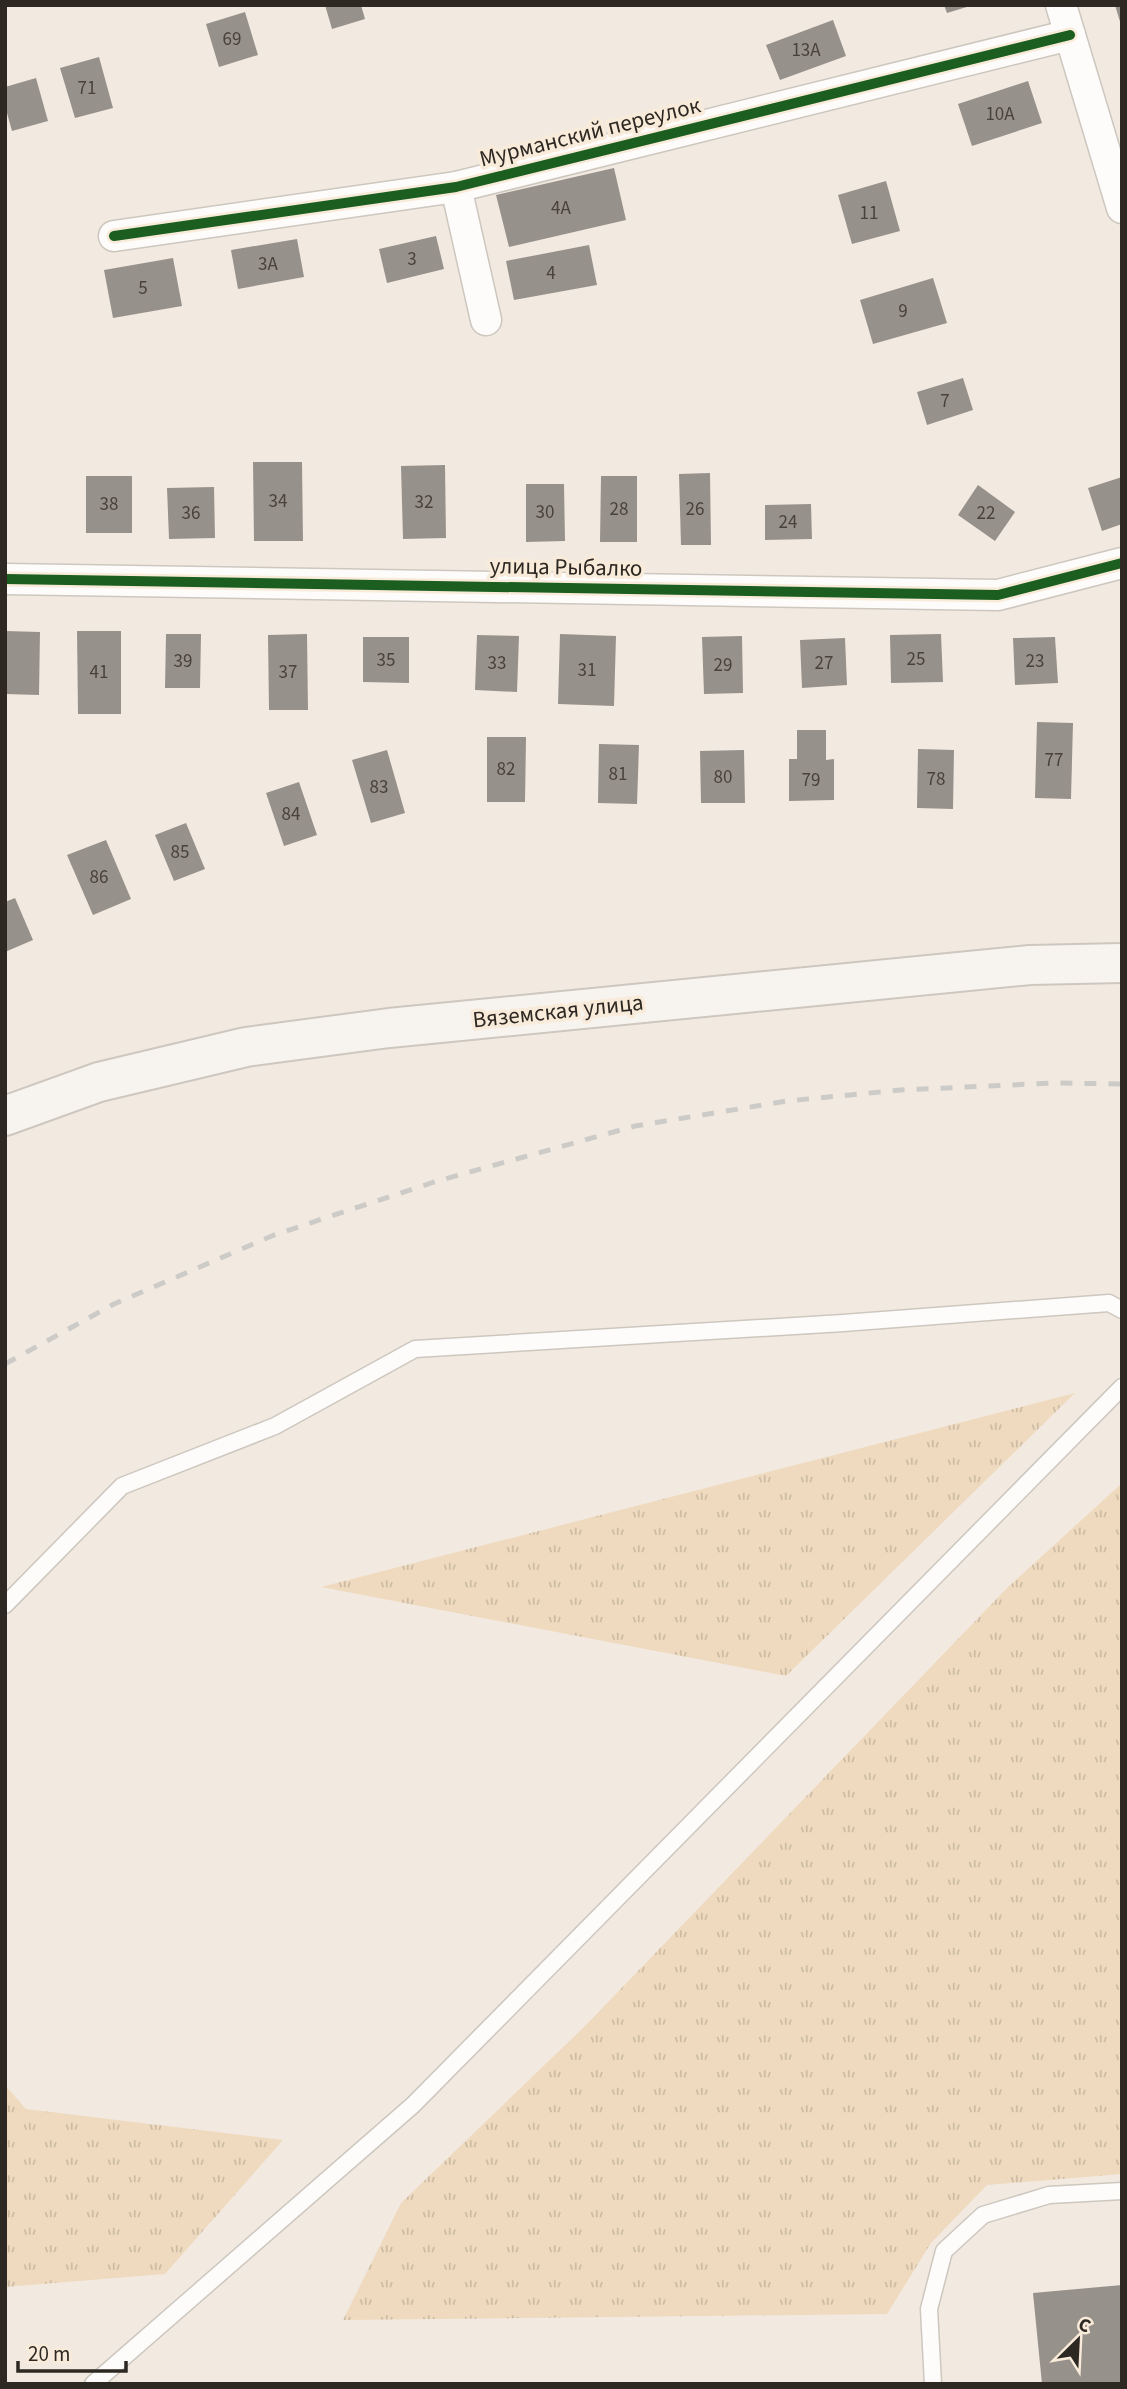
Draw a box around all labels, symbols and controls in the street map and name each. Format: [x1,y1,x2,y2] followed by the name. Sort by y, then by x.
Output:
[223,26,241,53] house number: 69
[791,37,821,64] house number: 13А
[78,75,96,102] house number: 71
[476,88,705,175] street label: Мурманский переулок
[985,101,1015,128] house number: 10А
[551,195,572,222] house number: 4А
[860,200,878,227] house number: 11
[407,246,417,273] house number: 3
[258,251,279,278] house number: 3А
[546,260,556,287] house number: 4
[138,275,148,302] house number: 5
[898,298,908,325] house number: 9
[940,388,950,415] house number: 7
[269,488,287,515] house number: 34
[415,489,433,516] house number: 32
[100,491,118,518] house number: 38
[610,496,628,523] house number: 28
[686,496,704,523] house number: 26
[536,499,554,526] house number: 30
[182,500,200,527] house number: 36
[977,500,995,527] house number: 22
[779,509,797,536] house number: 24
[489,549,643,585] street label: улица Рыбалко
[907,646,925,673] house number: 25
[377,647,395,674] house number: 35
[174,648,192,675] house number: 39
[1026,648,1044,675] house number: 23
[488,650,506,677] house number: 33
[815,650,833,677] house number: 27
[714,652,732,679] house number: 29
[578,657,596,684] house number: 31
[90,659,108,686] house number: 41
[279,659,297,686] house number: 37
[1045,747,1063,774] house number: 77
[497,756,515,783] house number: 82
[609,761,627,788] house number: 81
[714,764,732,791] house number: 80
[927,766,945,793] house number: 78
[802,767,820,794] house number: 79
[370,774,388,801] house number: 83
[282,801,300,828] house number: 84
[171,839,189,866] house number: 85
[90,864,108,891] house number: 86
[471,986,645,1036] street label: Вяземская улица
[1043,2305,1113,2375] north arrow
[1074,2311,1095,2340] text: С
[18,2330,126,2374] scale bar
[28,2339,70,2369] text: 20 m

